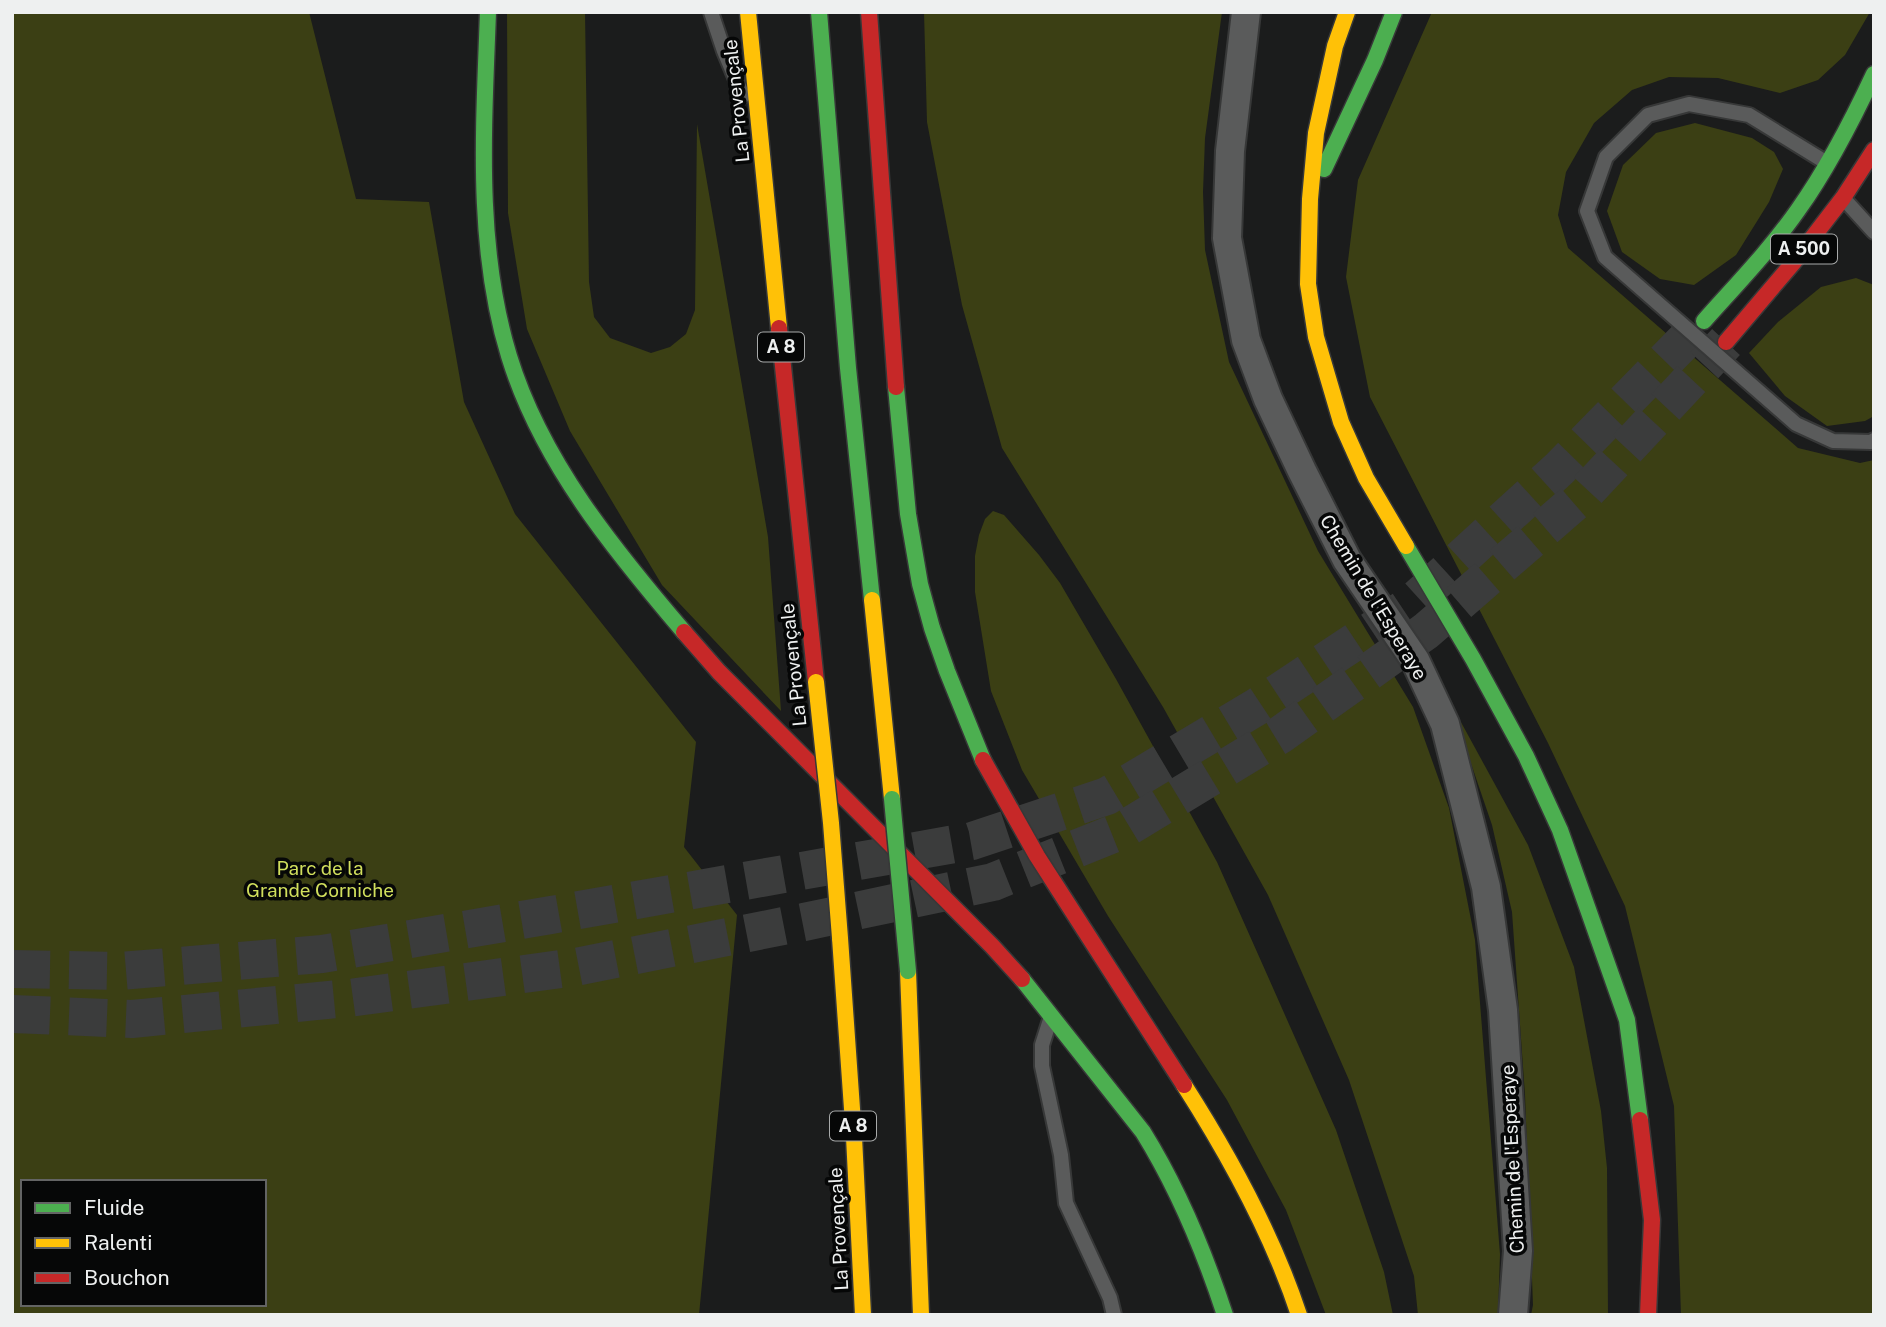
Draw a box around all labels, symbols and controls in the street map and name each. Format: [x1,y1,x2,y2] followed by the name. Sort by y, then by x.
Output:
[719,38,753,164] street label: La Provençale
[1771,234,1837,264] road number: A 500
[758,332,804,362] road number: A 8
[1316,510,1432,684] street label: Chemin de l'Esperaye
[776,602,810,728] street label: La Provençale
[246,857,394,901] park label: Parc de la Grande Corniche
[1496,1064,1528,1254] street label: Chemin de l'Esperaye
[830,1112,876,1140] road number: A 8
[824,1167,852,1291] street label: La Provençale
[21,1180,266,1306] legend
[84,1195,144,1220] text: Fluide
[84,1230,152,1255] text: Ralenti
[84,1265,170,1290] text: Bouchon

